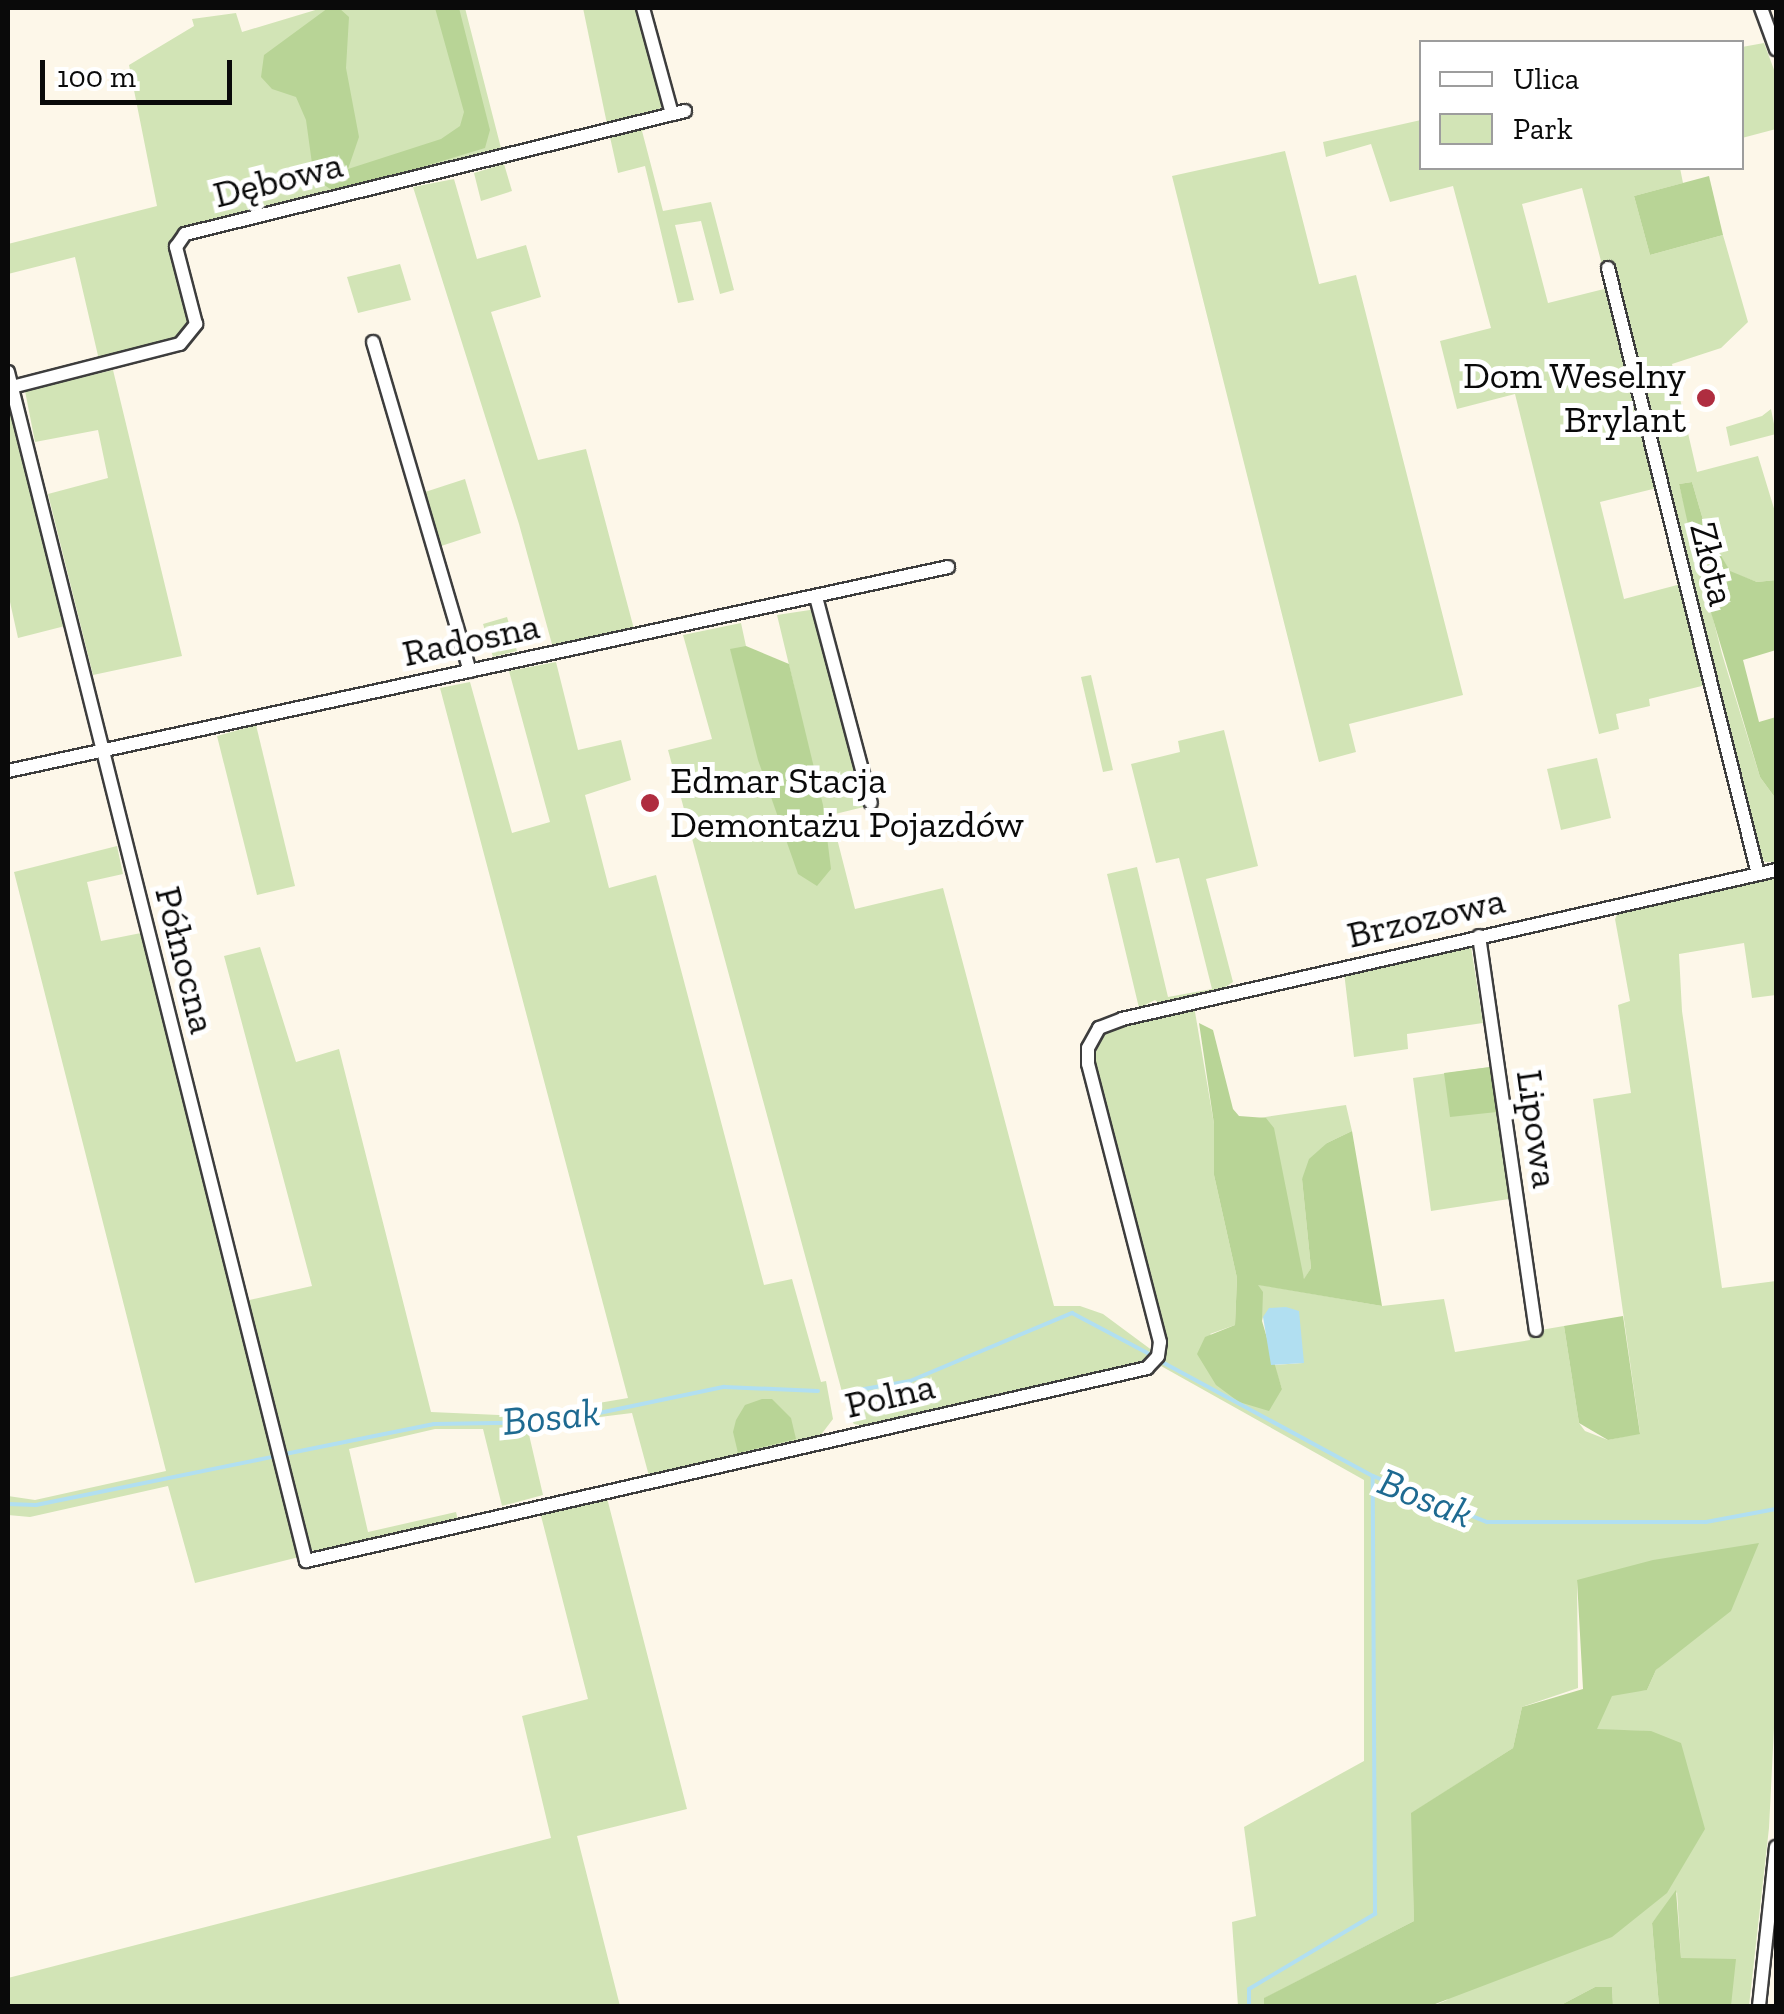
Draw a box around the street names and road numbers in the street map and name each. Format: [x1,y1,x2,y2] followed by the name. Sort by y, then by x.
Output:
[209,142,347,218] street label: Dębowa
[1680,518,1744,610] street label: Złota
[398,603,544,677] street label: Radosna
[1343,878,1509,958] street label: Brzozowa
[145,882,225,1038] street label: Północna
[1506,1067,1568,1191] street label: Lipowa
[841,1364,939,1428] street label: Polna

